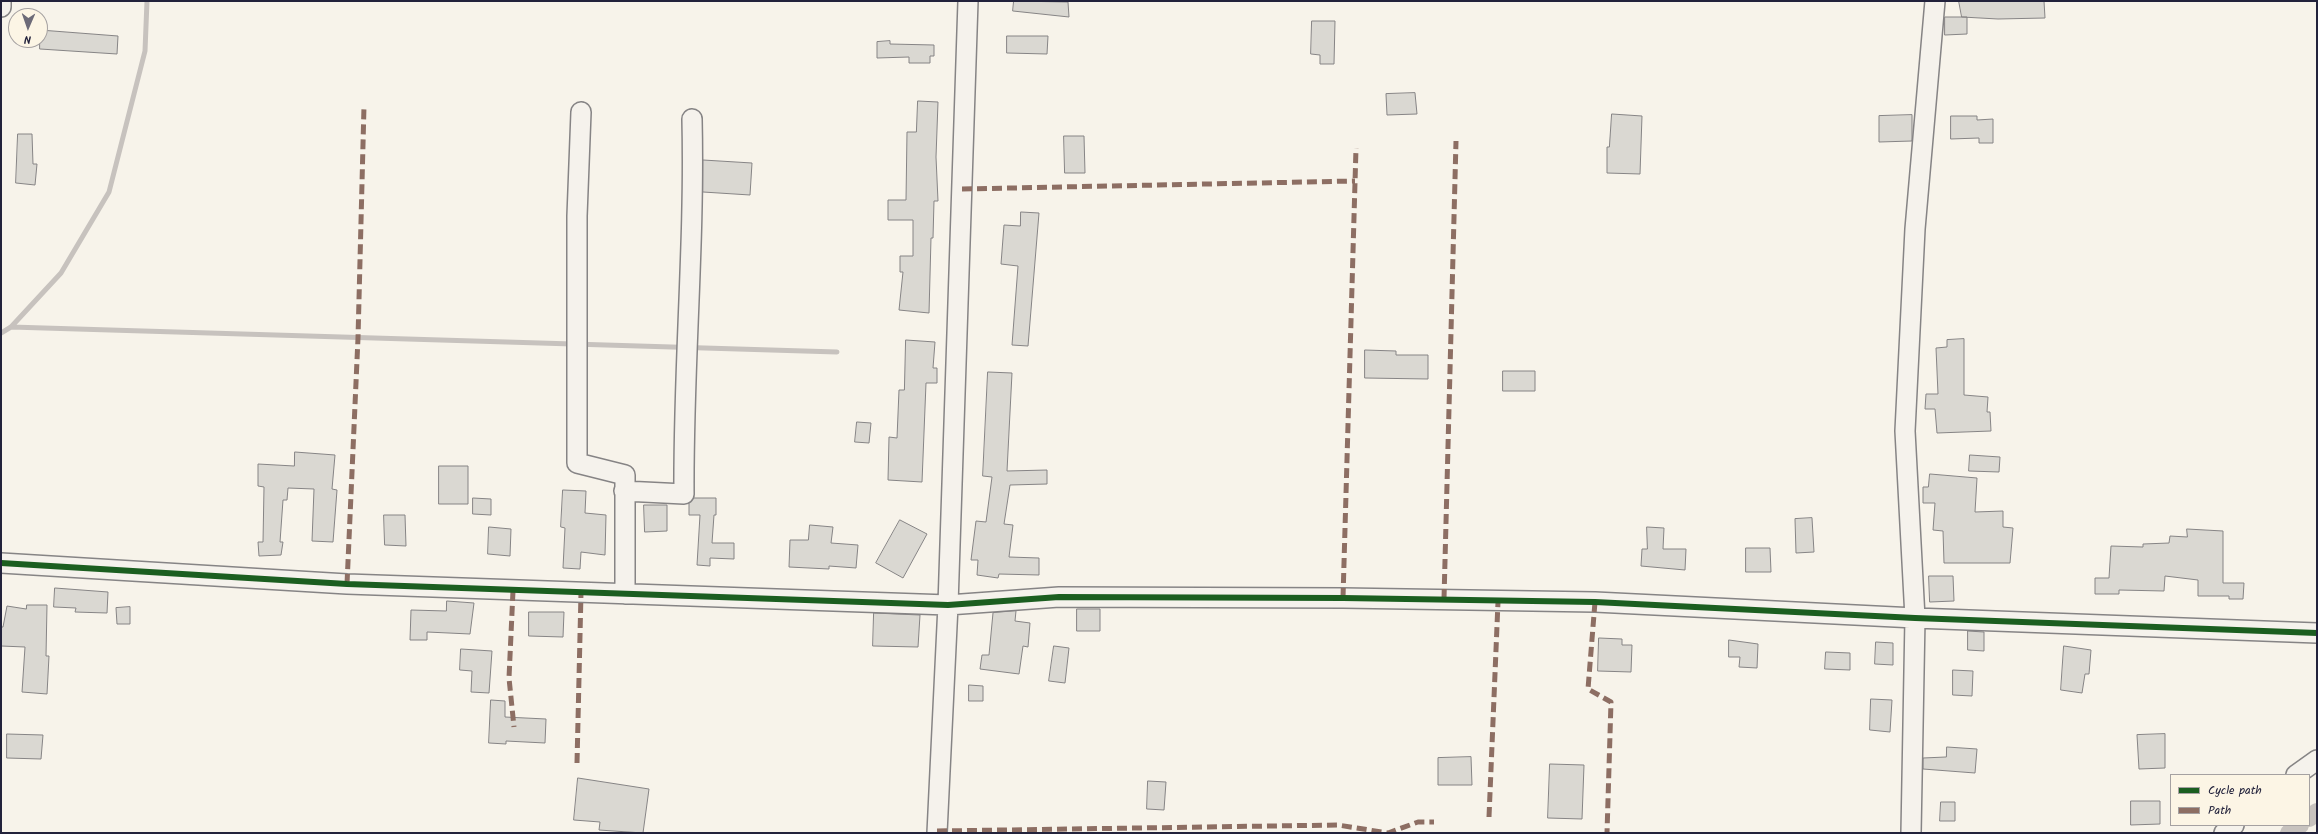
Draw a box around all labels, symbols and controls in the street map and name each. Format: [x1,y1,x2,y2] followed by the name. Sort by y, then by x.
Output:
[8,8,48,48] north arrow
[24,30,31,48] text: N
[2170,774,2310,826] legend
[2208,781,2262,800] text: Cycle path
[2208,801,2231,820] text: Path

